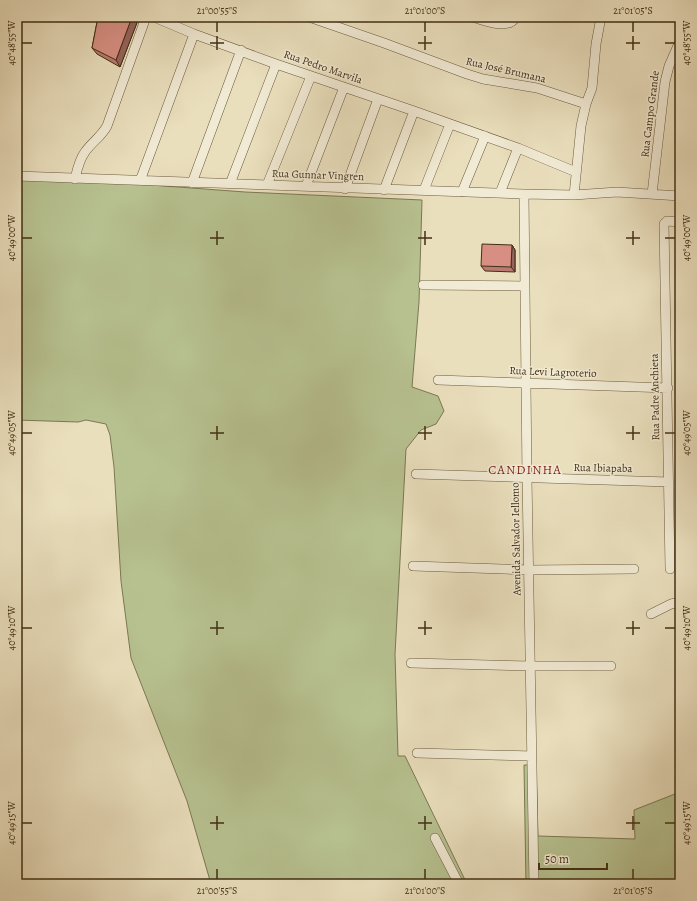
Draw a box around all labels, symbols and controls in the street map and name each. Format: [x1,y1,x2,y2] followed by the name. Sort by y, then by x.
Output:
[197,4,237,17] text: 21°00'55"S
[405,4,445,17] text: 21°01'00"S
[613,4,653,17] text: 21°01'05"S
[5,20,18,65] text: 40°48'55"W
[680,20,693,65] text: 40°48'55"W
[282,47,365,88] street label: Rua Pedro Marvila
[464,53,548,87] street label: Rua José Brumana
[637,70,663,158] street label: Rua Campo Grande
[272,166,364,184] street label: Rua Gunnar Vingren
[5,214,18,261] text: 40°49'00"W
[680,214,693,261] text: 40°49'00"W
[647,352,663,441] street label: Rua Padre Anchieta
[509,363,597,381] street label: Rua Levi Lagroterio
[5,409,18,456] text: 40°49'05"W
[680,409,693,456] text: 40°49'05"W
[573,460,634,476] street label: Rua Ibiapaba
[488,461,562,478] district label: CANDINHA
[508,482,525,597] street label: Avenida Salvador Iellomo
[5,605,18,650] text: 40°49'10"W
[680,605,693,650] text: 40°49'10"W
[5,800,18,845] text: 40°49'15"W
[680,800,693,845] text: 40°49'15"W
[539,845,607,871] scale bar
[545,851,569,867] text: 50 m
[197,884,237,897] text: 21°00'55"S
[405,884,445,897] text: 21°01'00"S
[613,884,653,897] text: 21°01'05"S

